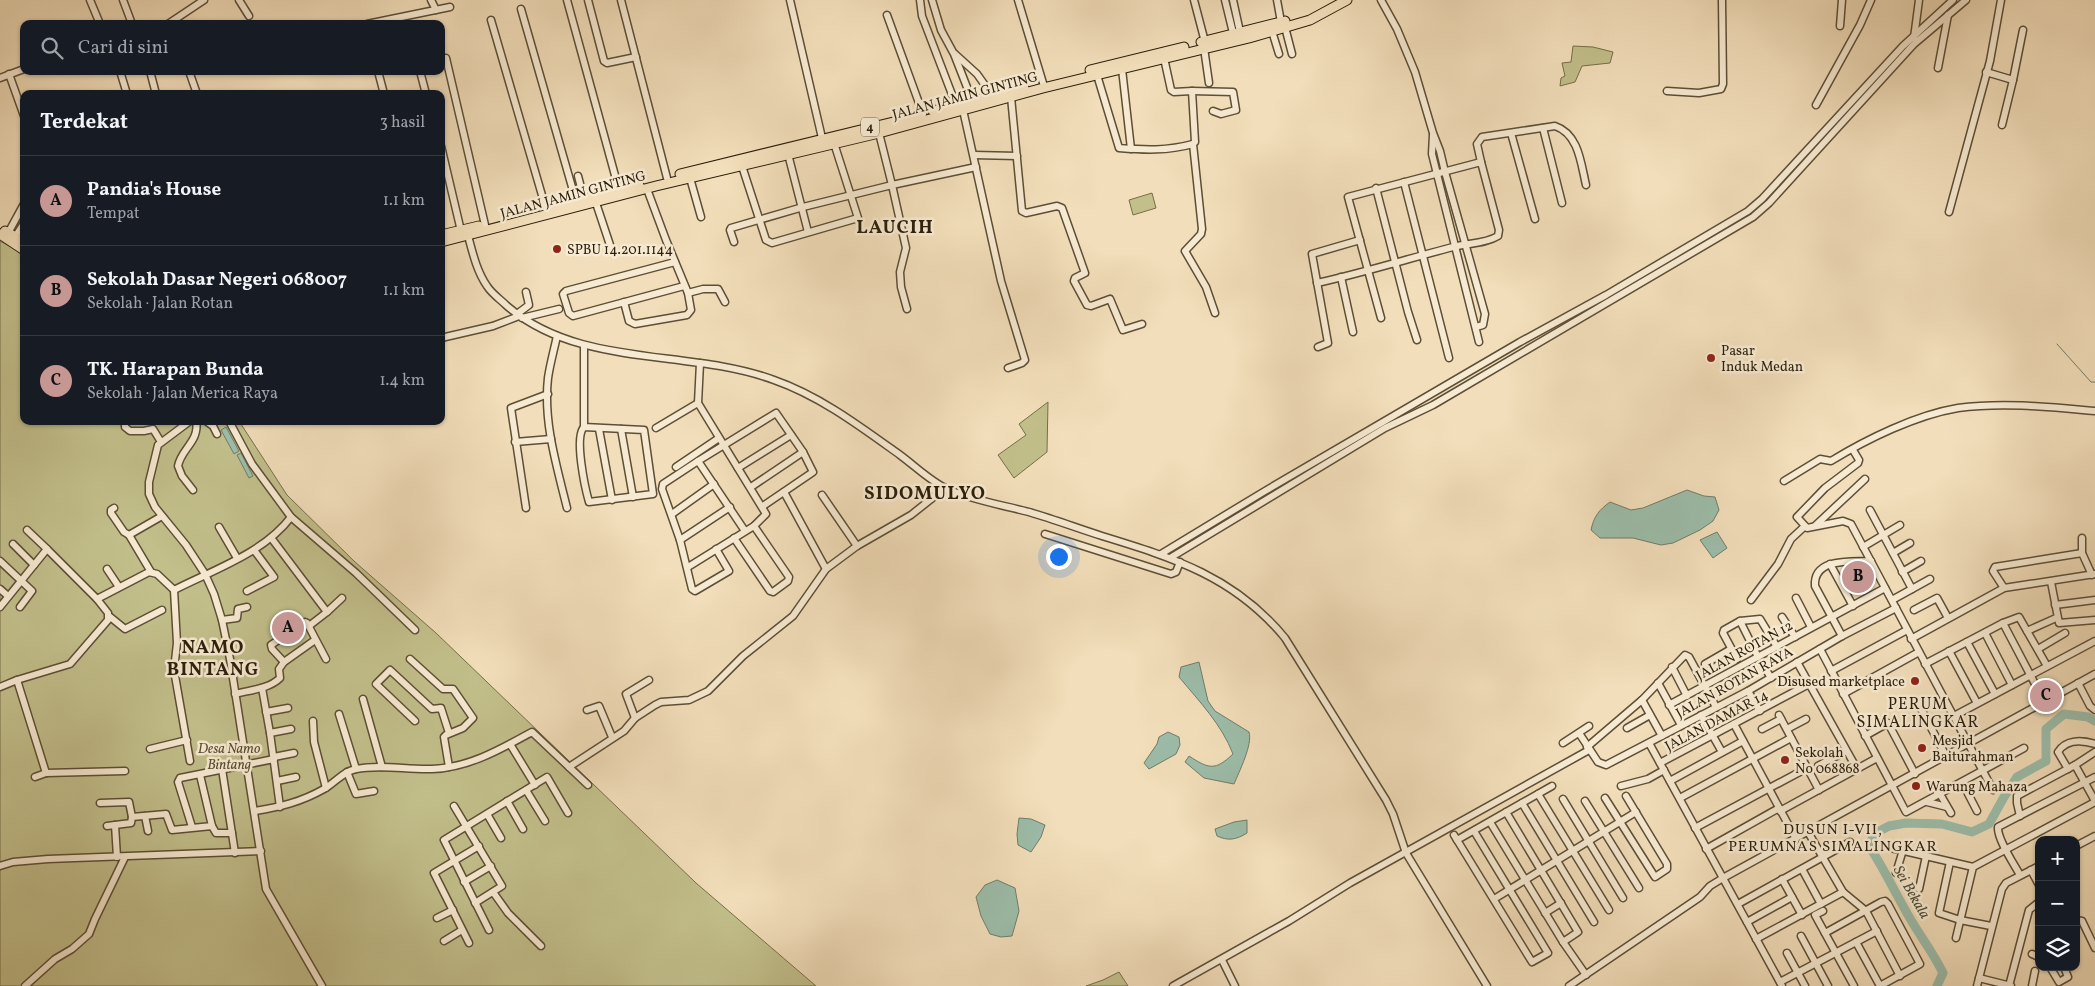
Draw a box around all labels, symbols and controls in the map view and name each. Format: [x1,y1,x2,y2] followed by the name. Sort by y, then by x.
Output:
[20,20,445,75] search box
[38,34,66,62] icon: search
[78,35,169,61] text: Cari di sini
[891,68,1040,125] street label: JALAN JAMIN GINTING
[40,108,128,137] text: Terdekat
[380,112,425,134] text: 3 hasil
[861,118,879,136] road number: 4
[499,167,648,224] street label: JALAN JAMIN GINTING
[87,177,221,203] text: Pandia's House
[50,190,62,212] text: A
[383,190,425,212] text: 1.1 km
[87,203,140,225] text: Tempat
[856,215,934,241] district label: LAUCIH
[567,241,673,260] place label: SPBU 14.201.1144
[551,243,563,255] marker: SPBU 14.201.1144
[87,267,347,293] text: Sekolah Dasar Negeri 068007
[51,280,61,302] text: B
[383,280,425,302] text: 1.1 km
[87,293,233,315] text: Sekolah · Jalan Rotan
[1721,342,1803,377] place label: Pasar Induk Medan
[1705,352,1717,364] marker: Pasar Induk Medan
[87,357,264,383] text: TK. Harapan Bunda
[51,370,61,392] text: C
[379,370,425,392] text: 1.4 km
[87,383,278,405] text: Sekolah · Jalan Merica Raya
[864,481,986,507] district label: SIDOMULYO
[1046,544,1072,570] your location
[1842,558,1874,596] pin: B
[272,609,304,647] pin: A
[1693,617,1797,686] street label: JALAN ROTAN 12
[167,635,259,683] district label: NAMO BINTANG
[1673,643,1797,723] street label: JALAN ROTAN RAYA
[1777,673,1905,692] place label: Disused marketplace
[1909,675,1921,687] marker: Disused marketplace
[2030,677,2062,715] pin: C
[1662,686,1772,757] street label: JALAN DAMAR 14
[1857,694,1979,734] district label: PERUM SIMALINGKAR
[1932,732,2014,767] place label: Mesjid Baiturahman
[198,740,261,775] park label: Desa Namo Bintang
[1916,742,1928,754] marker: Mesjid Baiturahman
[1795,744,1860,779] place label: Sekolah No 068868
[1779,754,1791,766] marker: Sekolah No 068868
[1926,778,2027,797] place label: Warung Mahaza
[1910,780,1922,792] marker: Warung Mahaza
[1728,820,1938,858] district label: DUSUN I-VII, PERUMNAS SIMALINGKAR
[2035,836,2080,971] map controls
[2035,836,2080,881] button: +
[1887,862,1934,923] water label: Sei Bekala
[2035,881,2080,926] button: −
[2035,926,2080,971] button: layers

